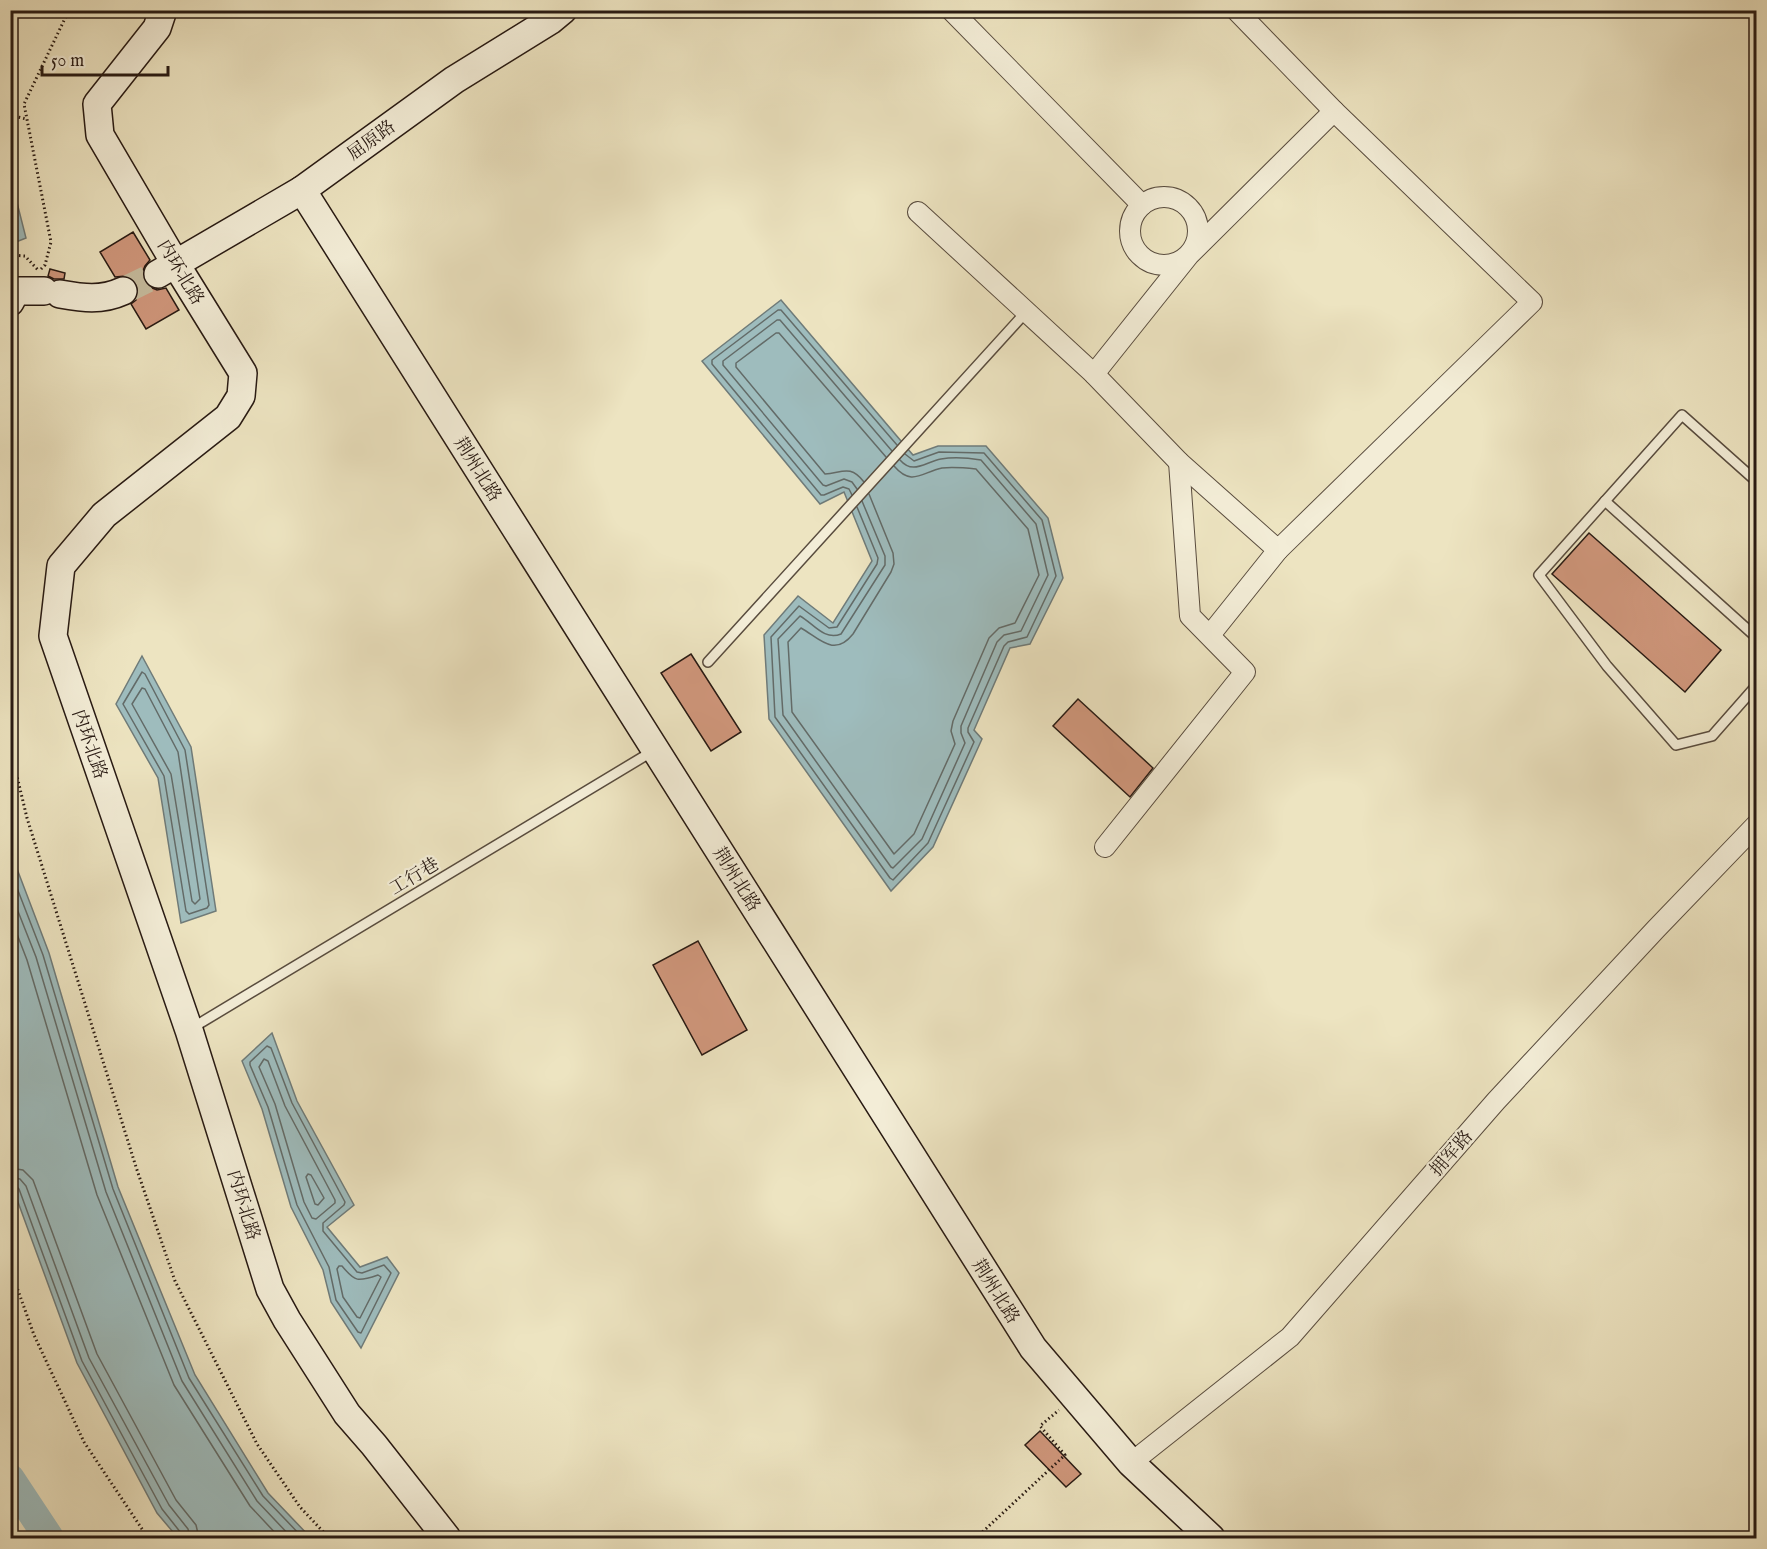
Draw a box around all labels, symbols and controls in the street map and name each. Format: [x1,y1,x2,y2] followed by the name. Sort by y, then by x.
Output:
[42,39,168,77] scale bar
[51,50,84,73] text: 50 m
[343,116,400,166] street label: 屈原路
[151,236,208,310] street label: 内环北路
[448,433,506,506] street label: 荆州北路
[66,707,111,782] street label: 内环北路
[707,843,765,916] street label: 荆州北路
[386,854,444,901] street label: 工行巷
[1426,1126,1479,1182] street label: 拥军路
[221,1168,264,1243] street label: 内环北路
[966,1255,1024,1328] street label: 荆州北路

